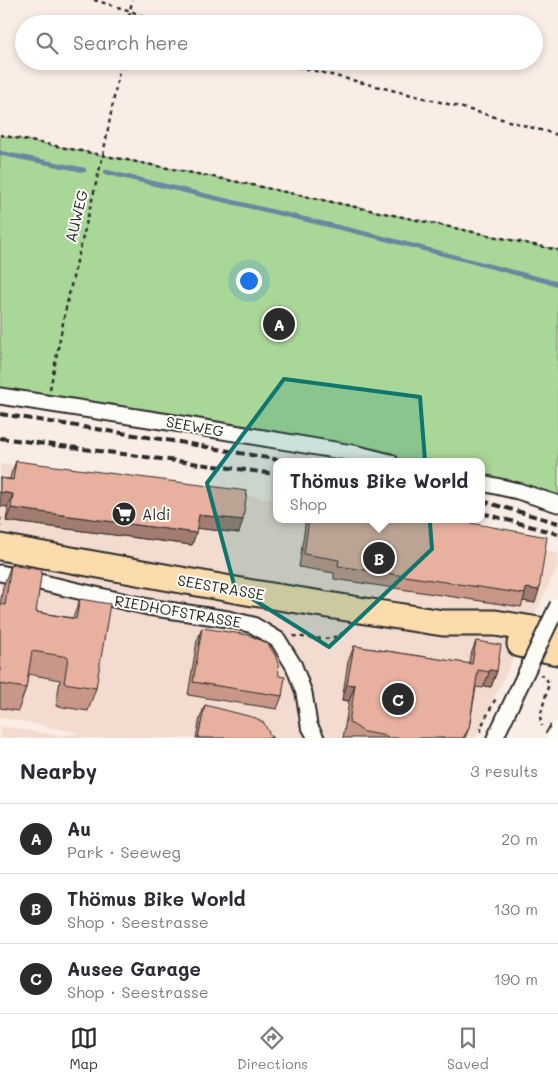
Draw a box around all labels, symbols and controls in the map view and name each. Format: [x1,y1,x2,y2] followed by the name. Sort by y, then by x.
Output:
[15,15,543,70] search box
[33,29,61,57] icon: search
[73,30,189,55] text: Search here
[60,188,92,244] street label: AUWEG
[236,268,262,294] your location
[263,305,295,343] pin: A
[164,411,226,441] street label: SEEWEG
[273,458,485,523] popup
[290,468,468,493] text: Thömus Bike World
[290,493,327,514] text: Shop
[111,501,137,527] supermarket icon: Aldi
[142,504,170,524] place label: Aldi
[363,539,395,577] pin: B
[176,570,266,605] street label: SEESTRASSE
[113,590,243,632] street label: RIEDHOFSTRASSE
[382,680,414,718] pin: C
[20,757,97,784] text: Nearby
[470,760,538,781] text: 3 results
[67,816,91,841] text: Au
[30,828,42,849] text: A
[501,828,538,849] text: 20 m
[67,841,181,862] text: Park · Seeweg
[67,886,246,911] text: Thömus Bike World
[31,898,41,919] text: B
[494,898,538,919] text: 130 m
[67,911,209,932] text: Shop · Seestrasse
[67,956,201,981] text: Ausee Garage
[30,968,42,989] text: C
[494,968,538,989] text: 190 m
[67,981,209,1002] text: Shop · Seestrasse
[69,1024,98,1073] tab: Map
[237,1024,308,1073] tab: Directions
[447,1024,489,1073] tab: Saved

